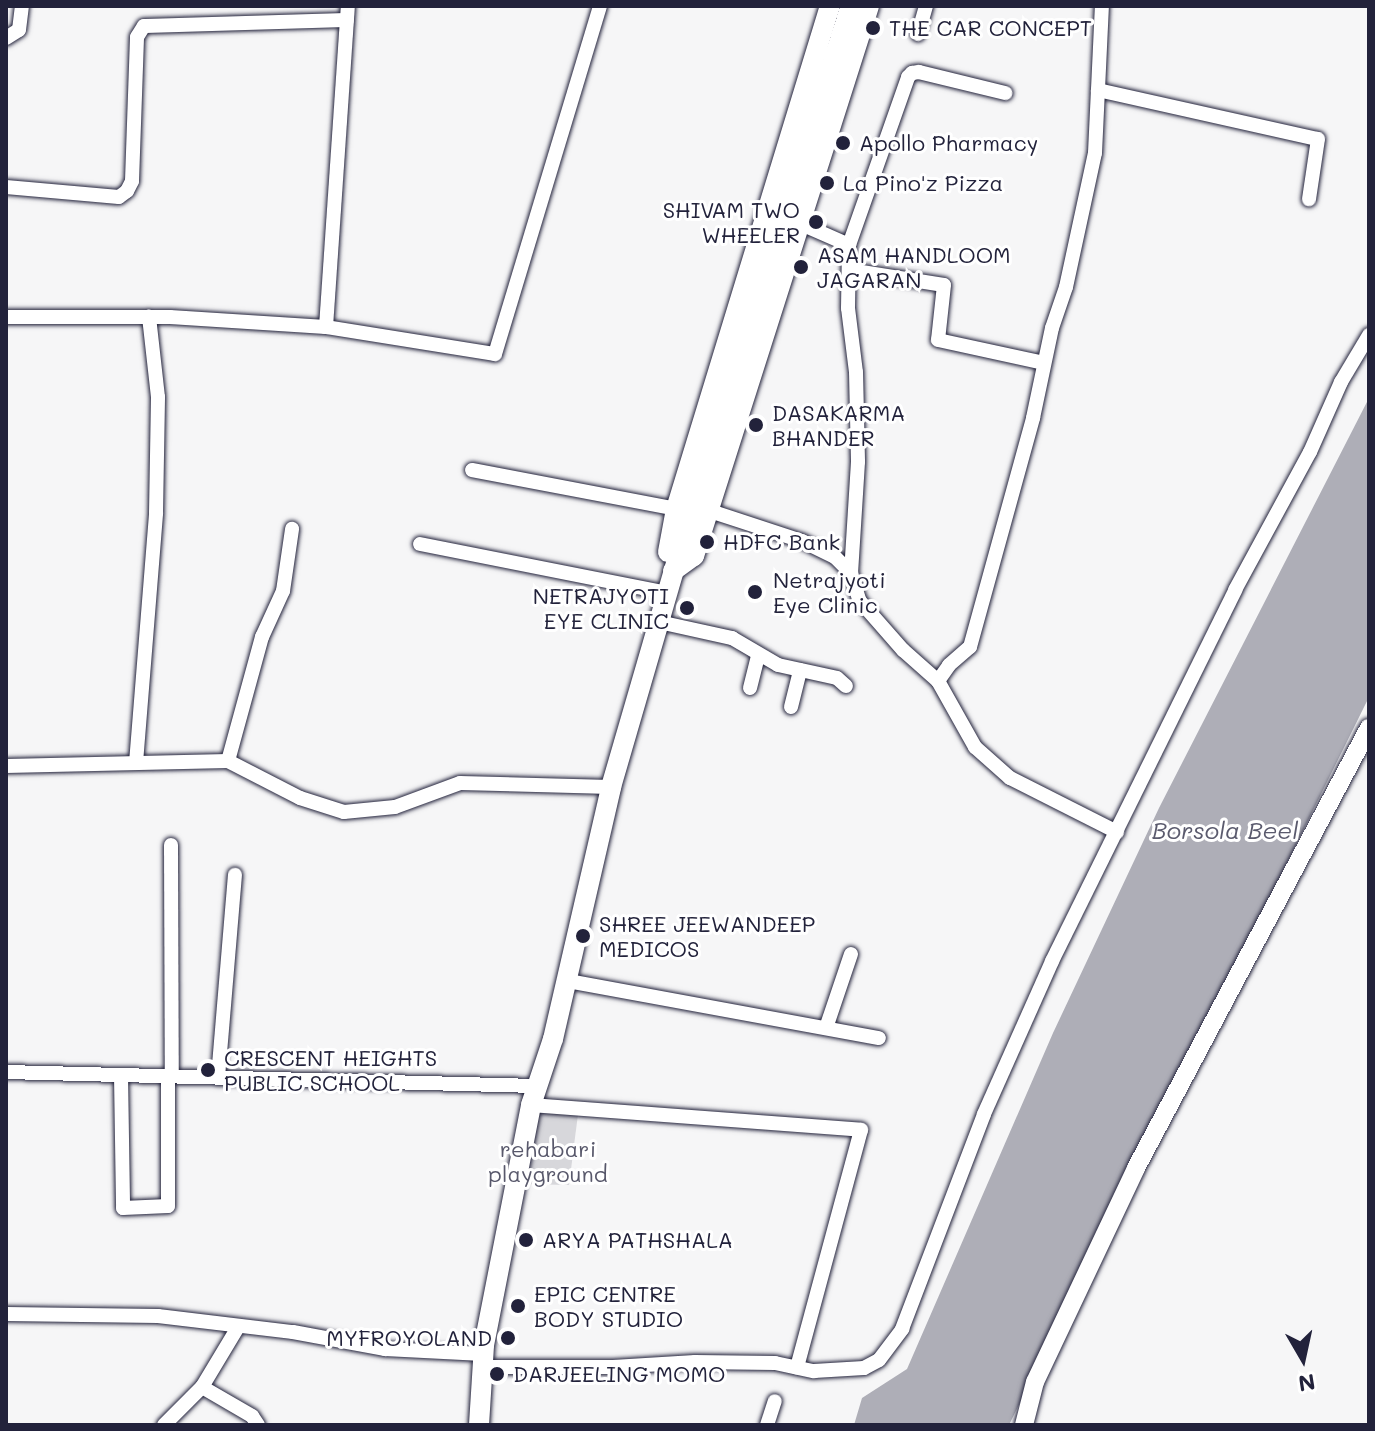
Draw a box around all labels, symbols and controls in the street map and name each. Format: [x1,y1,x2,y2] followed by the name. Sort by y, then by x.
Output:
[889,15,1092,41] place label: THE CAR CONCEPT
[864,19,882,37] marker: THE CAR CONCEPT
[859,130,1038,156] place label: Apollo Pharmacy
[834,134,852,152] marker: Apollo Pharmacy
[843,170,1003,196] place label: La Pino'z Pizza
[818,174,836,192] marker: La Pino'z Pizza
[663,196,800,248] place label: SHIVAM TWO WHEELER
[807,213,825,231] marker: SHIVAM TWO WHEELER
[817,241,1011,292] place label: ASAM HANDLOOM JAGARAN
[792,258,810,276] marker: ASAM HANDLOOM JAGARAN
[772,399,905,450] place label: DASAKARMA BHANDER
[747,416,765,434] marker: DASAKARMA BHANDER
[723,529,840,555] place label: HDFC Bank
[698,533,716,551] marker: HDFC Bank
[773,566,886,618] place label: Netrajyoti Eye Clinic
[744,581,766,603] marker: Netrajyoti Eye Clinic
[533,582,669,634] place label: NETRAJYOTI EYE CLINIC
[676,597,698,619] marker: NETRAJYOTI EYE CLINIC
[1152,816,1298,844] water label: Borsola Beel
[599,910,815,962] place label: SHREE JEEWANDEEP MEDICOS
[574,927,592,945] marker: SHREE JEEWANDEEP MEDICOS
[224,1044,437,1096] place label: CRESCENT HEIGHTS PUBLIC SCHOOL
[199,1061,217,1079] marker: CRESCENT HEIGHTS PUBLIC SCHOOL
[488,1135,608,1186] park label: rehabari playground
[542,1227,733,1253] place label: ARYA PATHSHALA
[517,1231,535,1249] marker: ARYA PATHSHALA
[534,1280,683,1332] place label: EPIC CENTRE BODY STUDIO
[509,1297,527,1315] marker: EPIC CENTRE BODY STUDIO
[1263,1319,1343,1399] north arrow
[326,1325,492,1351] place label: MYFROYOLAND
[499,1329,517,1347] marker: MYFROYOLAND
[513,1361,725,1387] place label: DARJEELING MOMO
[488,1365,506,1383] marker: DARJEELING MOMO
[1296,1368,1317,1399] text: N

